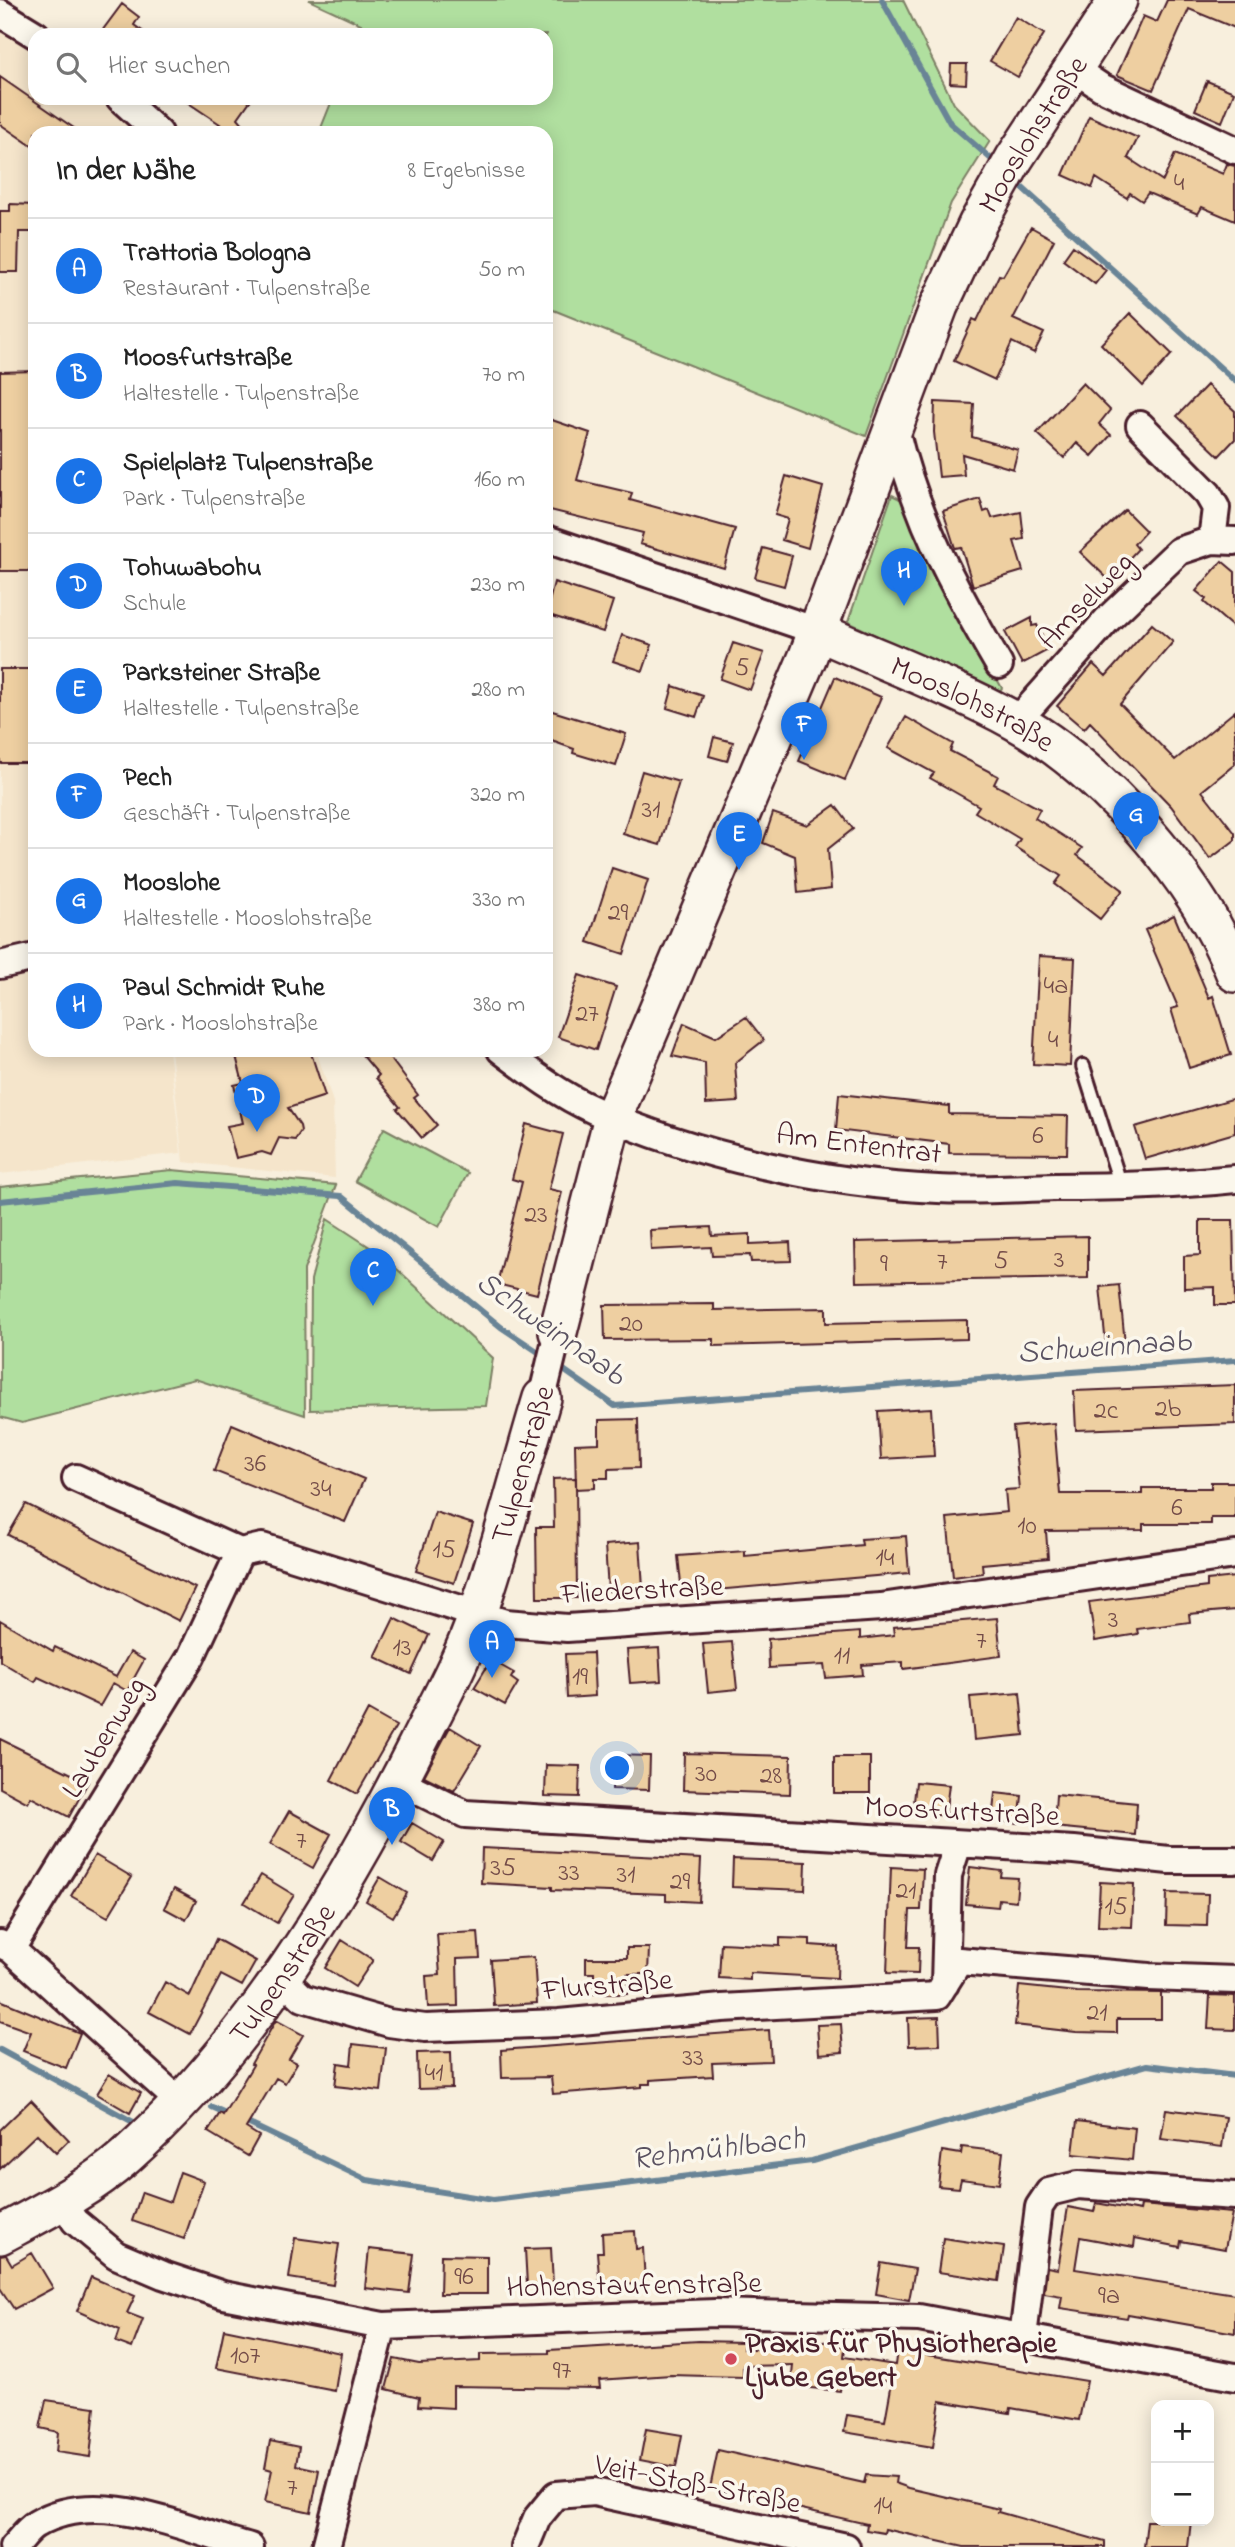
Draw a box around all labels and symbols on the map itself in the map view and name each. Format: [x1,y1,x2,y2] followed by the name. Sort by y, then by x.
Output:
[969,48,1101,222] street label: Mooslohstraße
[1174,165,1185,203] house number: 4
[1029,543,1145,661] street label: Amselweg
[881,548,927,606] pin: H
[883,646,1063,765] street label: Mooslohstraße
[735,650,750,688] house number: 5
[781,702,827,760] pin: F
[641,792,661,830] house number: 31
[1113,792,1159,850] pin: G
[716,812,762,870] pin: E
[608,895,629,933] house number: 29
[1044,968,1068,1006] house number: 4a
[575,996,599,1034] house number: 27
[1048,1022,1059,1060] house number: 4
[234,1074,280,1132] pin: D
[773,1114,944,1178] street label: Am Ententrat
[1032,1118,1044,1156] house number: 6
[524,1197,548,1235] house number: 23
[1054,1242,1064,1280] house number: 3
[994,1243,1009,1281] house number: 5
[937,1244,948,1282] house number: 7
[880,1246,888,1284] house number: 9
[350,1248,396,1306] pin: C
[465,1261,636,1400] water label: Schweinnaab
[619,1306,643,1344] house number: 20
[1016,1319,1194,1378] water label: Schweinnaab
[481,1380,569,1549] street label: Tulpenstraße
[1155,1391,1182,1429] house number: 2b
[1094,1393,1119,1431] house number: 2c
[244,1446,266,1484] house number: 36
[310,1471,332,1509] house number: 34
[1171,1490,1183,1528] house number: 6
[1017,1508,1037,1546] house number: 10
[432,1532,456,1570] house number: 15
[876,1540,895,1578] house number: 14
[559,1566,725,1618] street label: Fliederstraße
[1108,1602,1118,1640] house number: 3
[469,1620,515,1678] pin: A
[976,1623,987,1661] house number: 7
[392,1630,412,1668] house number: 13
[834,1638,850,1676] house number: 11
[572,1659,588,1697] house number: 19
[52,1669,159,1808] street label: Laubenweg
[600,1751,634,1785] your location
[695,1756,717,1794] house number: 30
[760,1758,783,1796] house number: 28
[863,1786,1061,1840] street label: Moosfurtstraße
[369,1787,415,1845] pin: B
[296,1823,307,1861] house number: 7
[490,1850,516,1888] house number: 35
[558,1855,580,1893] house number: 33
[616,1857,636,1895] house number: 31
[670,1864,691,1902] house number: 29
[895,1873,917,1911] house number: 21
[1104,1889,1128,1927] house number: 15
[220,1896,349,2055] street label: Tulpenstraße
[539,1959,675,2015] street label: Flurstraße
[1086,1995,1108,2033] house number: 21
[682,2040,704,2078] house number: 33
[425,2055,443,2093] house number: 41
[629,2116,809,2184] water label: Rehmühlbach
[454,2259,474,2297] house number: 96
[506,2263,763,2311] street label: Hohenstaufenstraße
[1098,2278,1120,2316] house number: 9a
[745,2323,1058,2401] place label: Praxis für Physiotherapie Ljube Gebert
[230,2338,260,2376] house number: 107
[723,2351,739,2367] marker: Praxis für Physiotherapie Ljube Gebert
[553,2353,572,2391] house number: 97
[590,2444,805,2528] street label: Veit-Stoß-Straße
[287,2470,298,2508] house number: 7
[874,2488,893,2526] house number: 14

